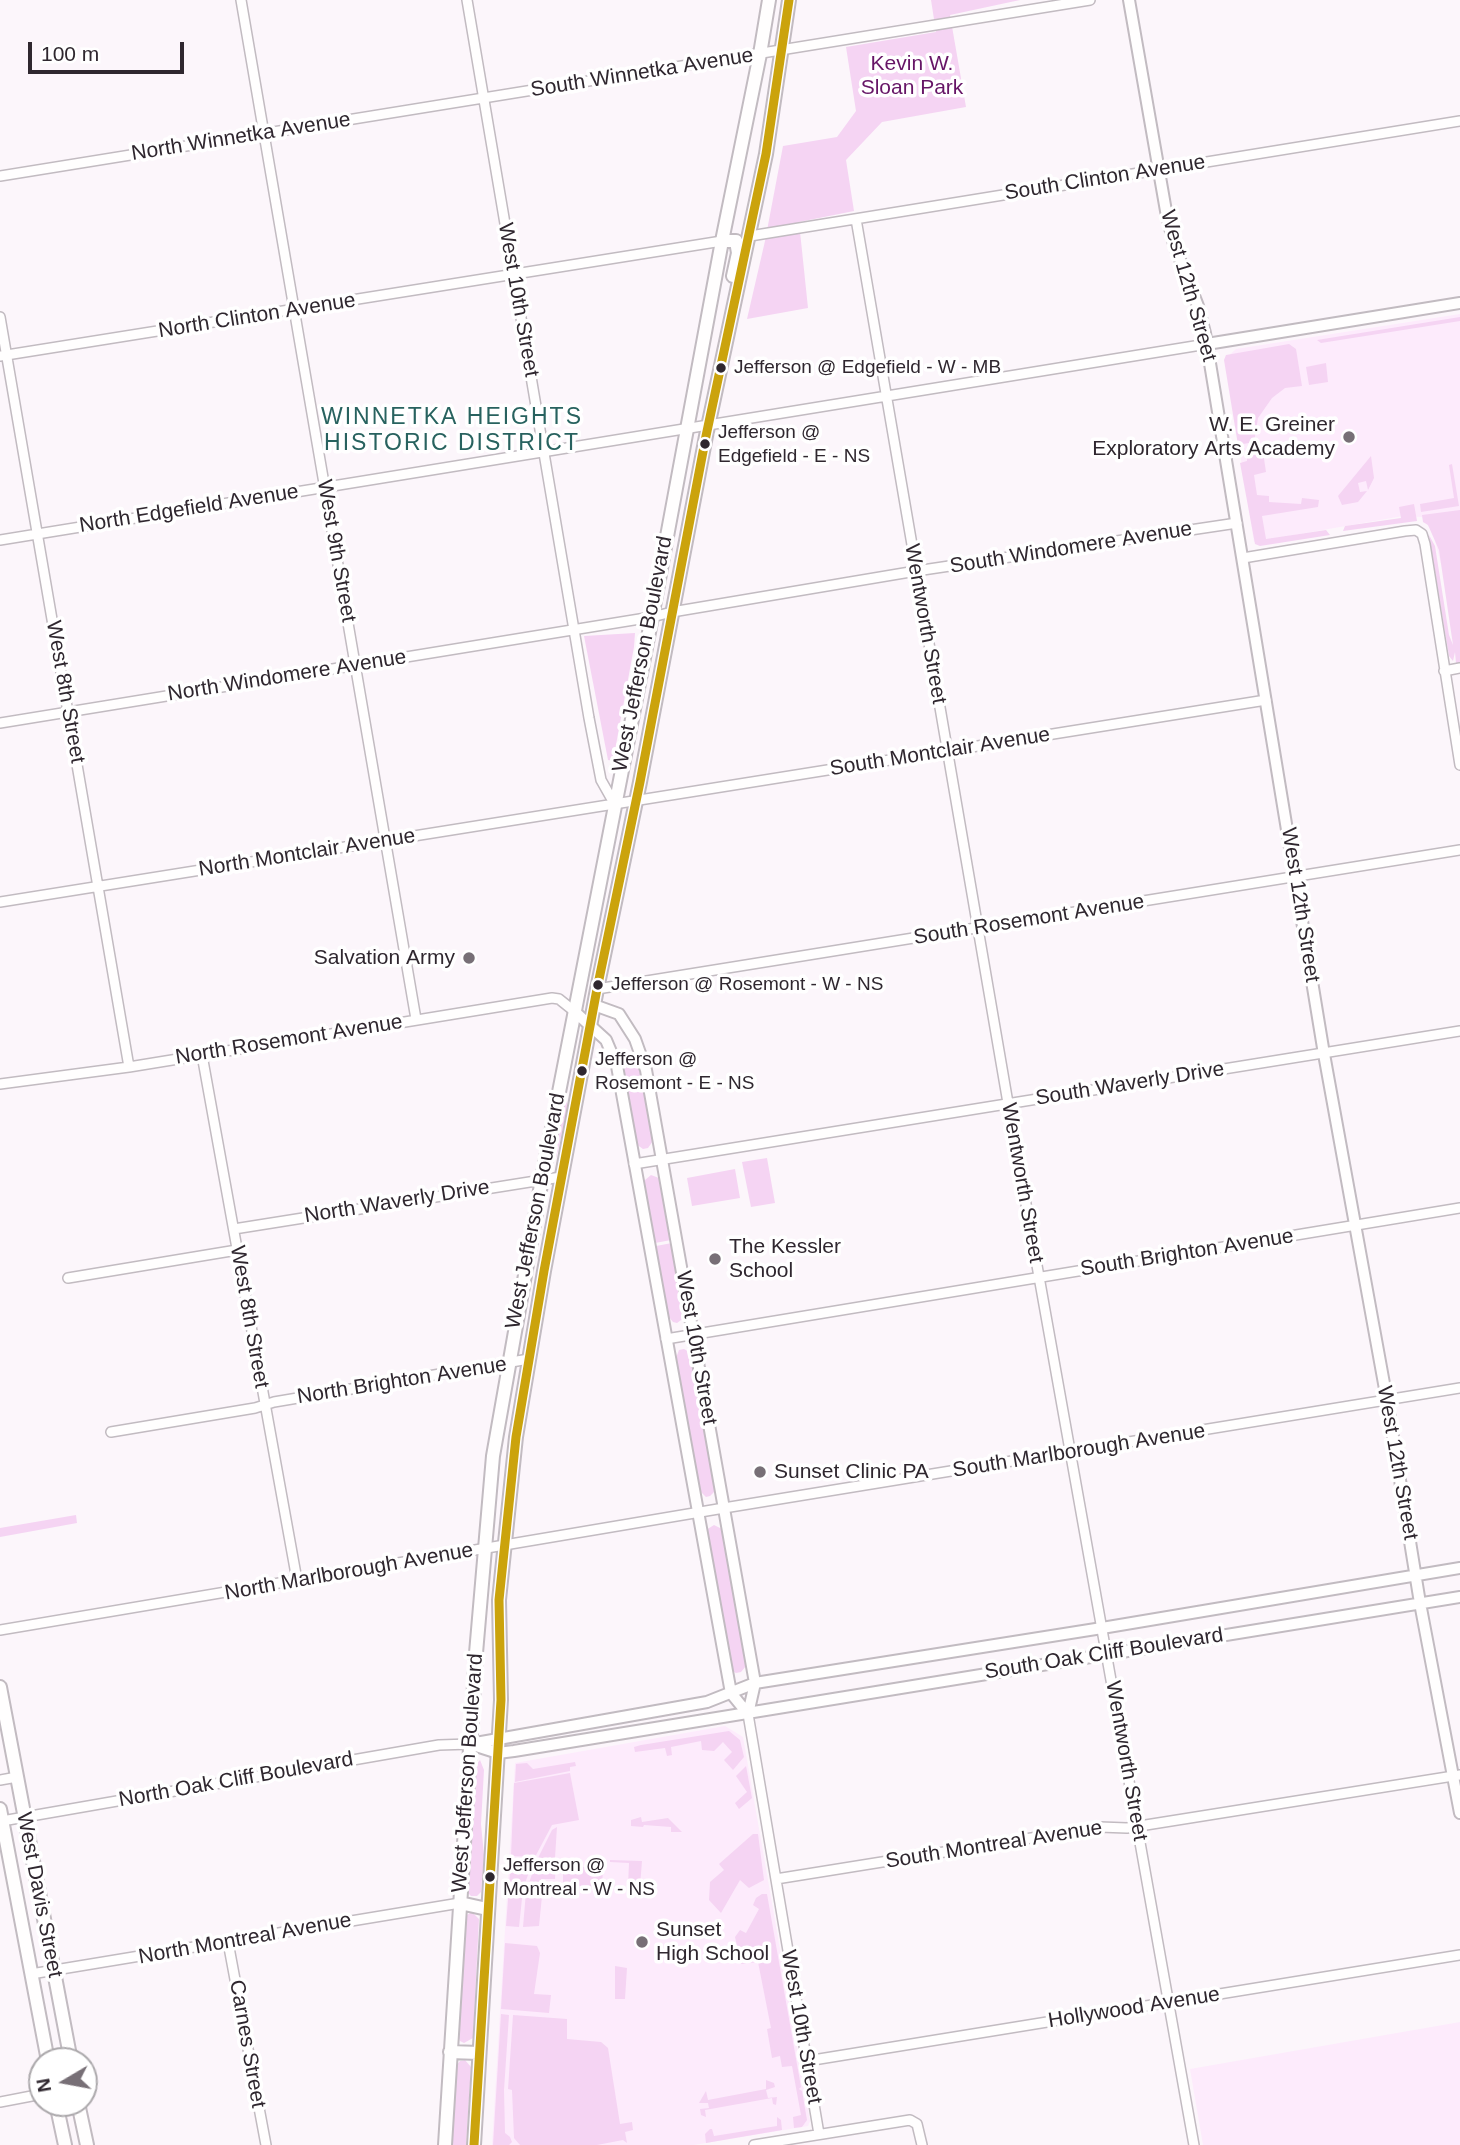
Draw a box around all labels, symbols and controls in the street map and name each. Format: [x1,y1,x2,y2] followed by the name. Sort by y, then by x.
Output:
[32,28,187,72] scale bar
[41,42,99,65] text: 100 m
[529,43,755,103] street label: South Winnetka Avenue
[861,51,963,101] park label: Kevin W. Sloan Park
[130,107,352,167] street label: North Winnetka Avenue
[1003,150,1207,206] street label: South Clinton Avenue
[1154,208,1222,364] street label: West 12th Street
[492,221,544,379] street label: West 10th Street
[157,288,357,344] street label: North Clinton Avenue
[734,357,1001,379] place label: Jefferson @ Edgefield - W - MB
[714,361,728,375] marker: Jefferson @ Edgefield - W - MB
[323,404,581,458] district label: WINNETKA HEIGHTS HISTORIC DISTRICT
[1092,412,1335,462] place label: W. E. Greiner Exploratory Arts Academy
[718,422,870,466] place label: Jefferson @ Edgefield - E - NS
[1341,429,1357,445] marker: W. E. Greiner Exploratory Arts Academy
[698,437,712,451] marker: Jefferson @ Edgefield - E - NS
[311,478,361,624] street label: West 9th Street
[78,479,300,539] street label: North Edgefield Avenue
[948,516,1194,580] street label: South Windomere Avenue
[608,534,678,774] street label: West Jefferson Boulevard
[899,542,951,706] street label: Wentworth Street
[40,619,90,765] street label: West 8th Street
[166,645,408,707] street label: North Windomere Avenue
[828,722,1052,782] street label: South Montclair Avenue
[197,823,417,883] street label: North Montclair Avenue
[1275,826,1325,984] street label: West 12th Street
[912,889,1146,951] street label: South Rosemont Avenue
[314,945,455,971] place label: Salvation Army
[461,950,477,966] marker: Salvation Army
[611,974,883,996] place label: Jefferson @ Rosemont - W - NS
[591,978,605,992] marker: Jefferson @ Rosemont - W - NS
[174,1010,404,1070] street label: North Rosemont Avenue
[595,1049,754,1093] place label: Jefferson @ Rosemont - E - NS
[1034,1057,1226,1111] street label: South Waverly Drive
[575,1064,589,1078] marker: Jefferson @ Rosemont - E - NS
[501,1091,571,1331] street label: West Jefferson Boulevard
[996,1101,1048,1265] street label: Wentworth Street
[303,1175,491,1229] street label: North Waverly Drive
[1079,1224,1295,1282] street label: South Brighton Avenue
[729,1234,841,1284] place label: The Kessler School
[224,1244,274,1390] street label: West 8th Street
[707,1251,723,1267] marker: The Kessler School
[670,1269,722,1427] street label: West 10th Street
[295,1352,509,1410] street label: North Brighton Avenue
[1371,1384,1423,1542] street label: West 12th Street
[951,1419,1207,1483] street label: South Marlborough Avenue
[774,1459,929,1485] place label: Sunset Clinic PA
[752,1464,768,1480] marker: Sunset Clinic PA
[223,1538,475,1606] street label: North Marlborough Avenue
[983,1623,1225,1685] street label: South Oak Cliff Boulevard
[447,1653,489,1893] street label: West Jefferson Boulevard
[1100,1679,1152,1843] street label: Wentworth Street
[117,1747,355,1813] street label: North Oak Cliff Boulevard
[11,1810,67,1980] street label: West Davis Street
[884,1815,1104,1875] street label: South Montreal Avenue
[503,1855,655,1899] place label: Jefferson @ Montreal - W - NS
[483,1870,497,1884] marker: Jefferson @ Montreal - W - NS
[137,1908,353,1970] street label: North Montreal Avenue
[656,1917,769,1967] place label: Sunset High School
[634,1934,650,1950] marker: Sunset High School
[775,1948,827,2106] street label: West 10th Street
[223,1978,271,2110] street label: Carnes Street
[1046,1982,1222,2034] street label: Hollywood Avenue
[28,2047,98,2117] north arrow
[32,2077,55,2094] text: N

